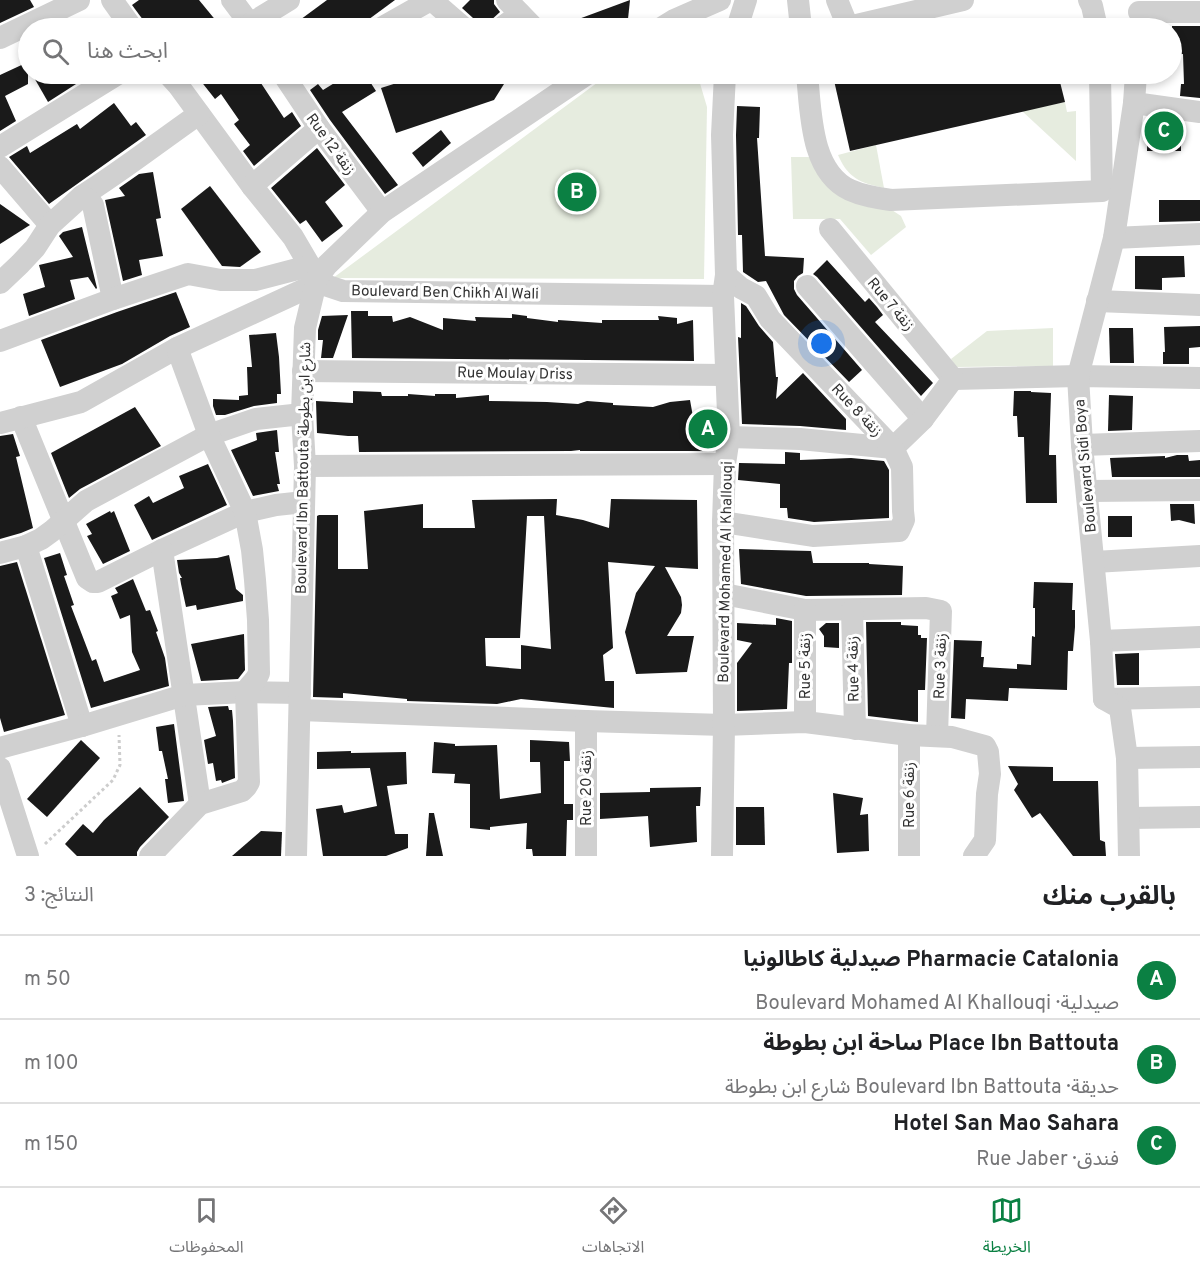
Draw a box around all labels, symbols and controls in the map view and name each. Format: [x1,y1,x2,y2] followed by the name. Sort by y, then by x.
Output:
[18,18,1182,84] search box
[39,35,72,68] icon: search
[87,39,168,66] text: ابحث هنا
[1144,108,1184,154] pin: C
[301,110,359,180] street label: Rue 12 زنقة
[558,170,596,214] pin: B
[862,274,918,335] street label: Rue 7 زنقة
[351,282,539,305] street label: Boulevard Ben Chikh Al Wali
[807,329,836,358] your location
[293,341,317,594] street label: Boulevard Ibn Battouta شارع ابن بطوطة
[457,364,573,385] street label: Rue Moulay Driss
[826,380,885,442] street label: Rue 8 زنقة
[1071,398,1102,533] street label: Boulevard Sidi Boya
[688,406,728,452] pin: A
[715,461,738,683] street label: Boulevard Mohamed Al Khallouqi
[797,633,816,699] street label: Rue 5 زنقة
[931,633,952,699] street label: Rue 3 زنقة
[844,636,865,702] street label: Rue 4 زنقة
[578,750,597,826] street label: Rue 20 زنقة
[901,762,920,828] street label: Rue 6 زنقة
[1043,881,1176,914] text: بالقرب منك
[24,883,94,909] text: النتائج: 3
[743,947,1119,974] text: Pharmacie Catalonia صيدلية كاطالونيا
[24,967,71,993] text: 50 m
[1149,967,1164,993] text: A
[755,991,1119,1017] text: صيدلية · Boulevard Mohamed Al Khallouqi
[763,1031,1119,1058] text: Place Ibn Battouta ساحة ابن بطوطة
[24,1051,79,1077] text: 100 m
[1150,1051,1163,1077] text: B
[725,1075,1119,1101] text: حديقة · Boulevard Ibn Battouta شارع ابن بطوطة
[893,1111,1119,1138] text: Hotel San Mao Sahara
[24,1132,78,1158] text: 150 m
[1150,1132,1163,1158] text: C
[976,1147,1119,1173] text: فندق · Rue Jaber
[169,1194,243,1264] tab: المحفوظات
[582,1194,644,1264] tab: الاتجاهات
[983,1194,1031,1264] tab: الخريطة

